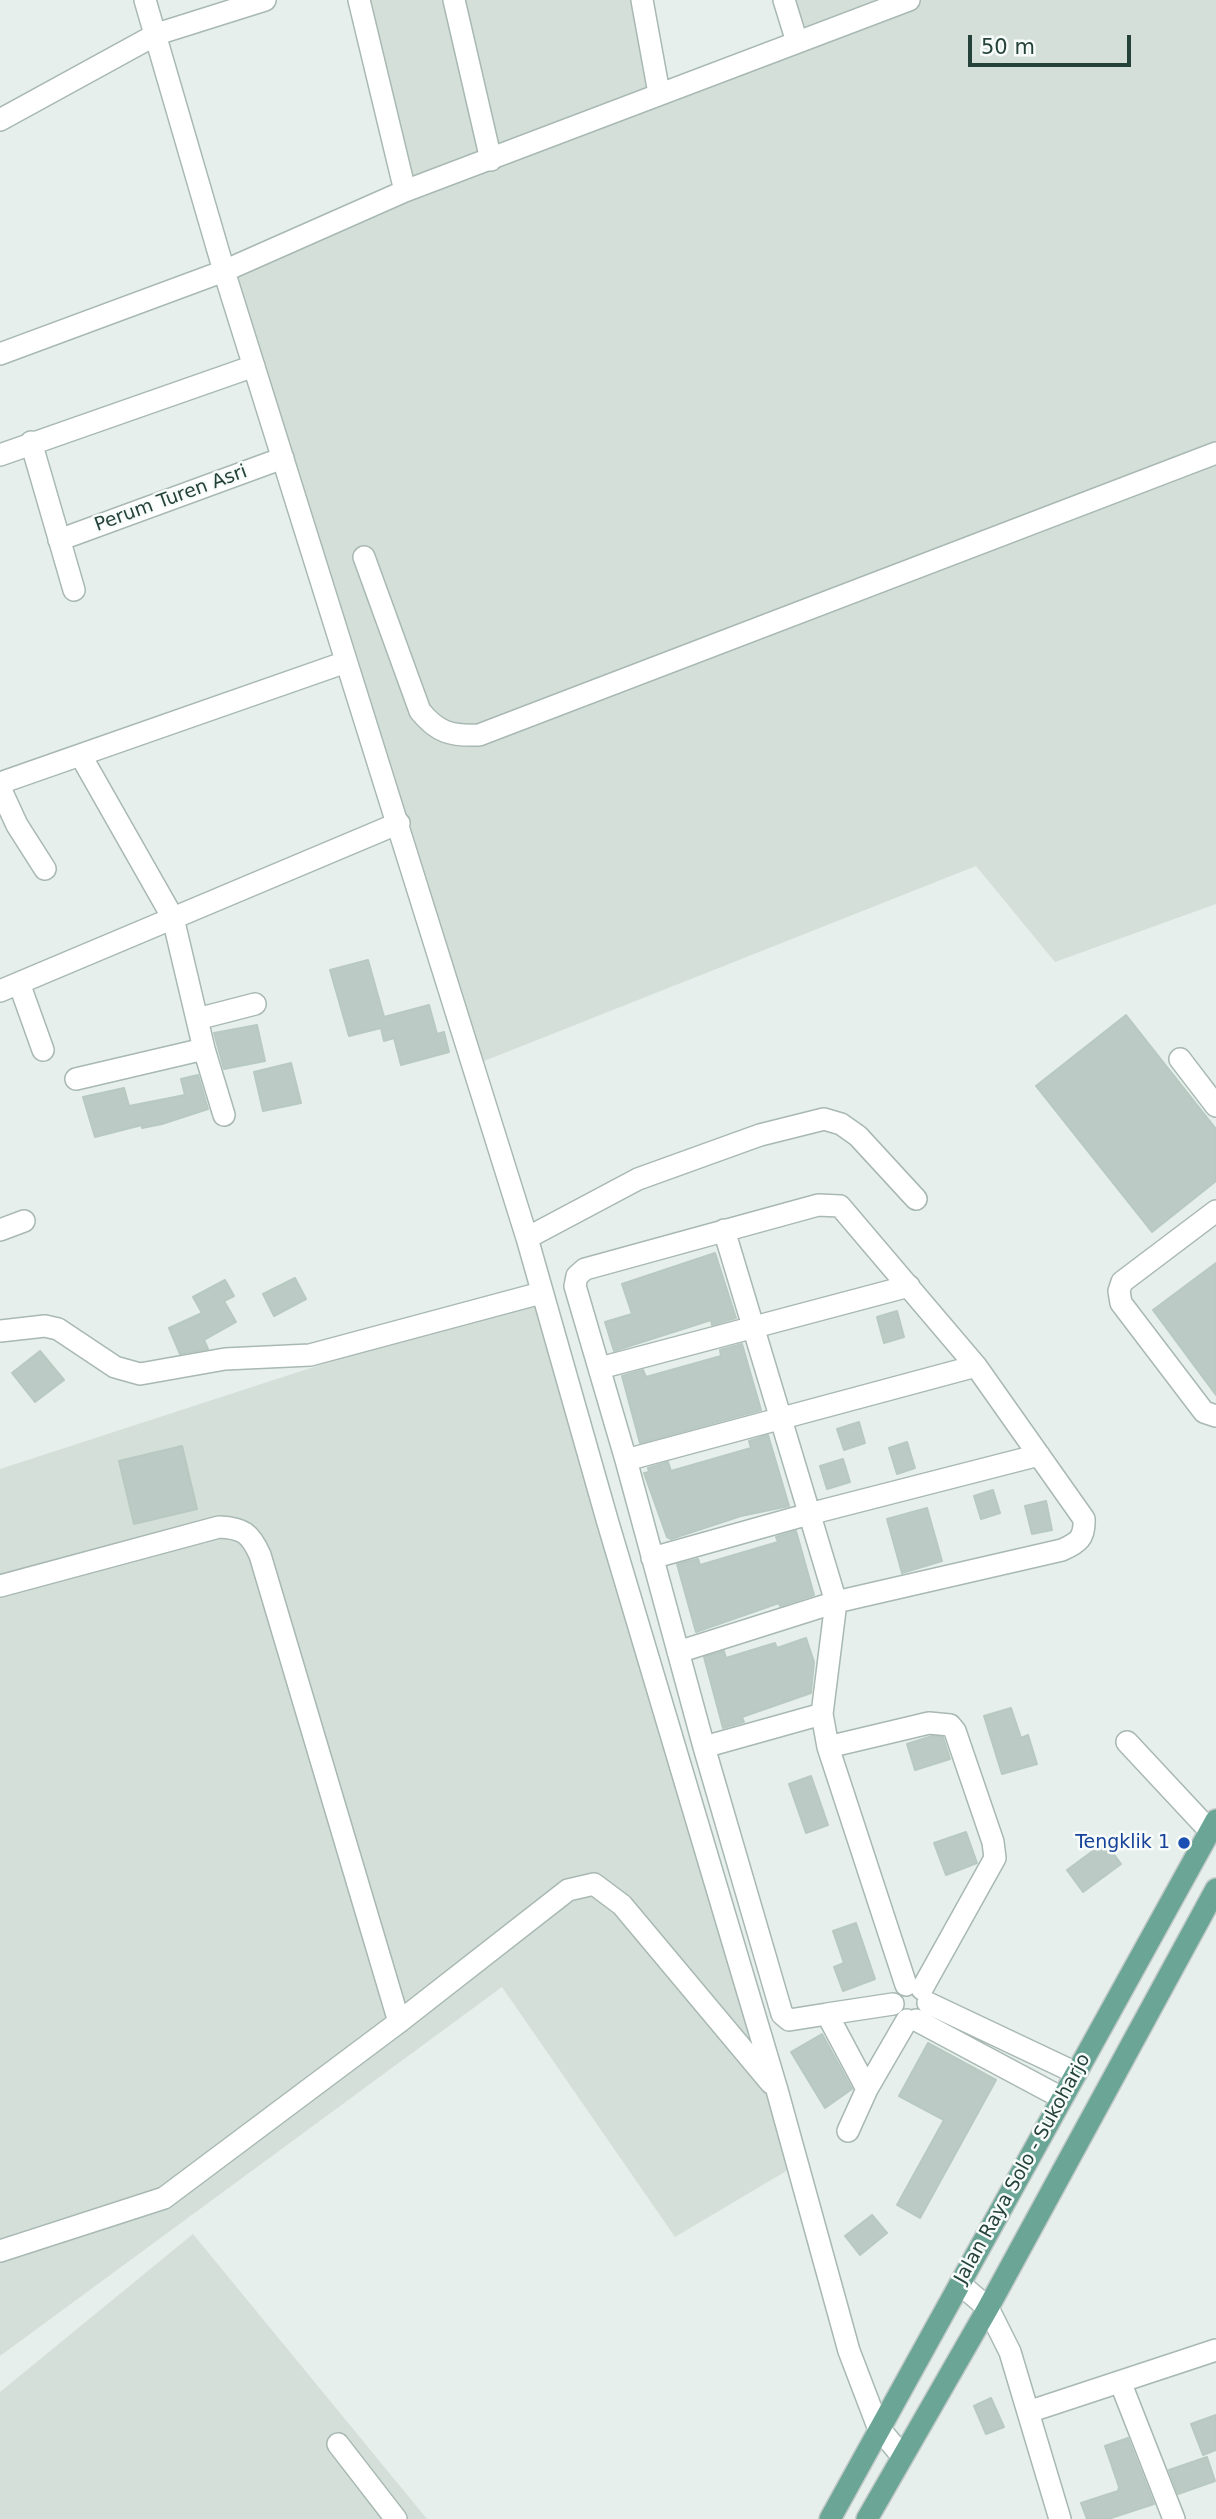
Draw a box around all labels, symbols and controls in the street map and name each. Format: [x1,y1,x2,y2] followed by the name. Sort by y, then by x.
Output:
[971,21,1134,65] scale bar
[981,35,1035,59] text: 50 m
[92,461,250,537] street label: Perum Turen Asri
[1075,1832,1170,1854] place label: Tengklik 1
[1176,1835,1192,1851] marker: Tengklik 1
[950,2050,1096,2288] street label: Jalan Raya Solo - Sukoharjo

